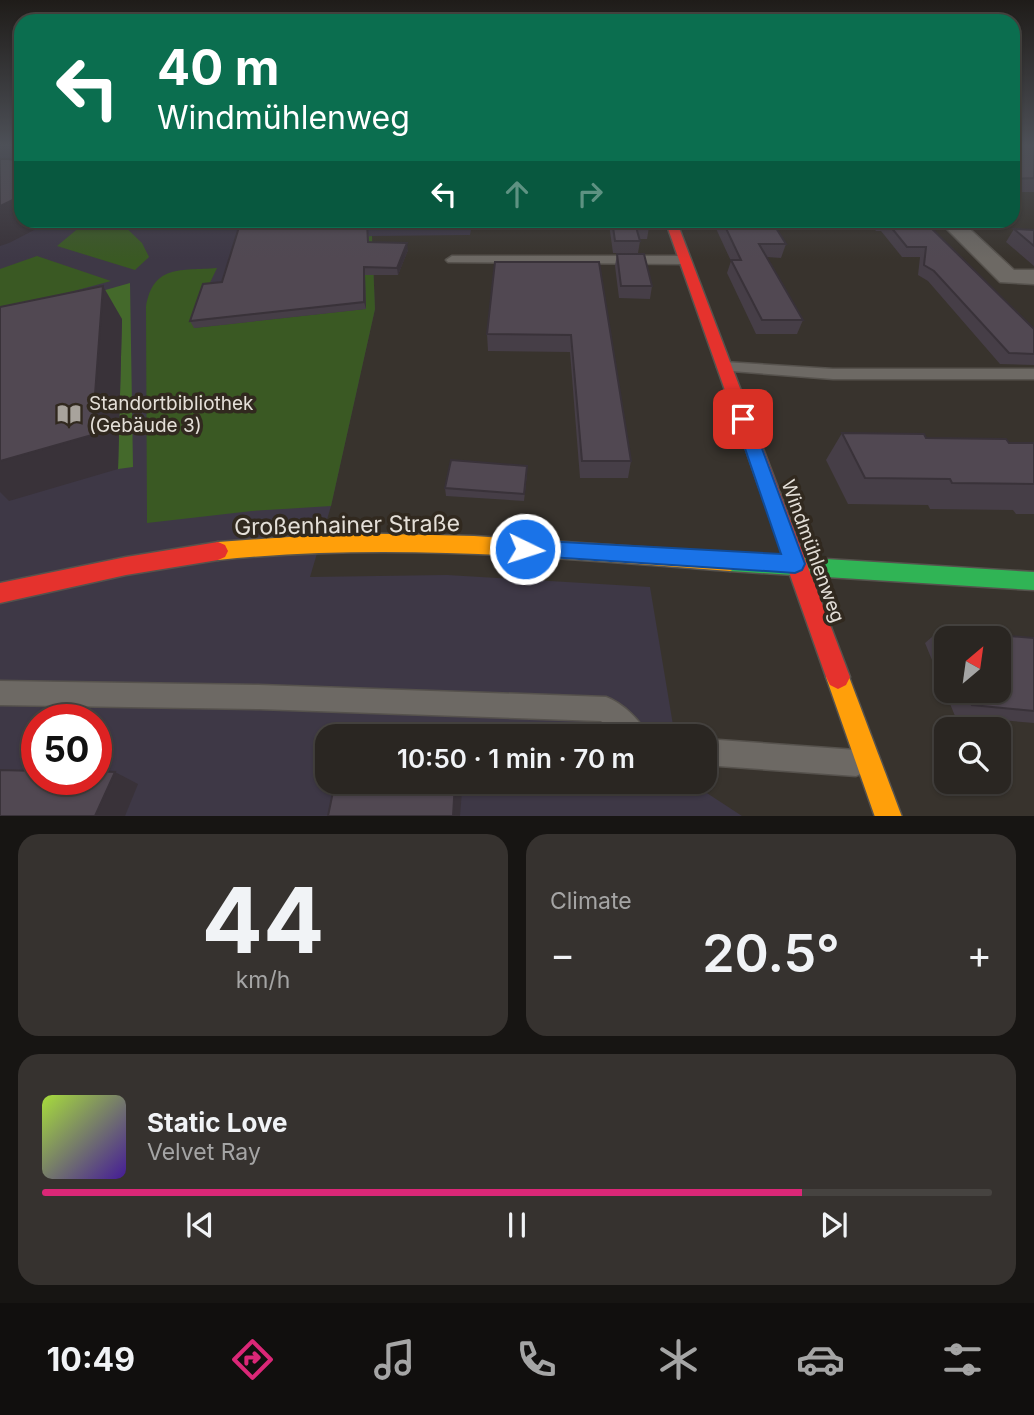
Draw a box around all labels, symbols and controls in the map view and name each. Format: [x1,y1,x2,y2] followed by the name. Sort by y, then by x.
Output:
[157,38,280,97] text: 40 m
[42,42,133,133] icon: left
[157,98,410,137] text: Windmühlenweg
[425,175,463,213] icon: left
[498,175,536,213] icon: ahead
[571,175,609,213] icon: right
[713,389,773,449] pin
[89,392,254,437] place label: Standortbibliothek (Gebäude 3)
[55,400,83,428] library icon: Standortbibliothek (Gebäude 3)
[724,400,762,438] icon: arrive
[777,477,849,625] street label: Windmühlenweg
[234,509,460,541] street label: Großenhainer Straße
[488,512,562,586] position arrow
[934,626,1012,704] north arrow
[934,626,1011,794] map controls
[21,704,112,795] speed limit sign: 50
[934,717,1011,794] button: search
[397,743,635,774] text: 10:50 · 1 min · 70 m
[201,865,325,975] text: 44
[550,887,632,915] text: Climate
[702,922,840,985] text: 20.5°
[550,931,575,977] text: −
[967,931,992,977] text: +
[236,966,290,994] text: km/h
[147,1107,288,1138] text: Static Love
[147,1138,261,1166] text: Velvet Ray
[181,1206,219,1244] icon: previous
[498,1206,536,1244] icon: pause
[815,1206,853,1244] icon: next
[228,1335,277,1384] icon: directions
[370,1335,419,1384] icon: music
[512,1335,561,1384] icon: phone
[654,1335,703,1384] icon: climate
[796,1335,845,1384] icon: car
[938,1335,987,1384] icon: filters
[47,1340,135,1379] text: 10:49

